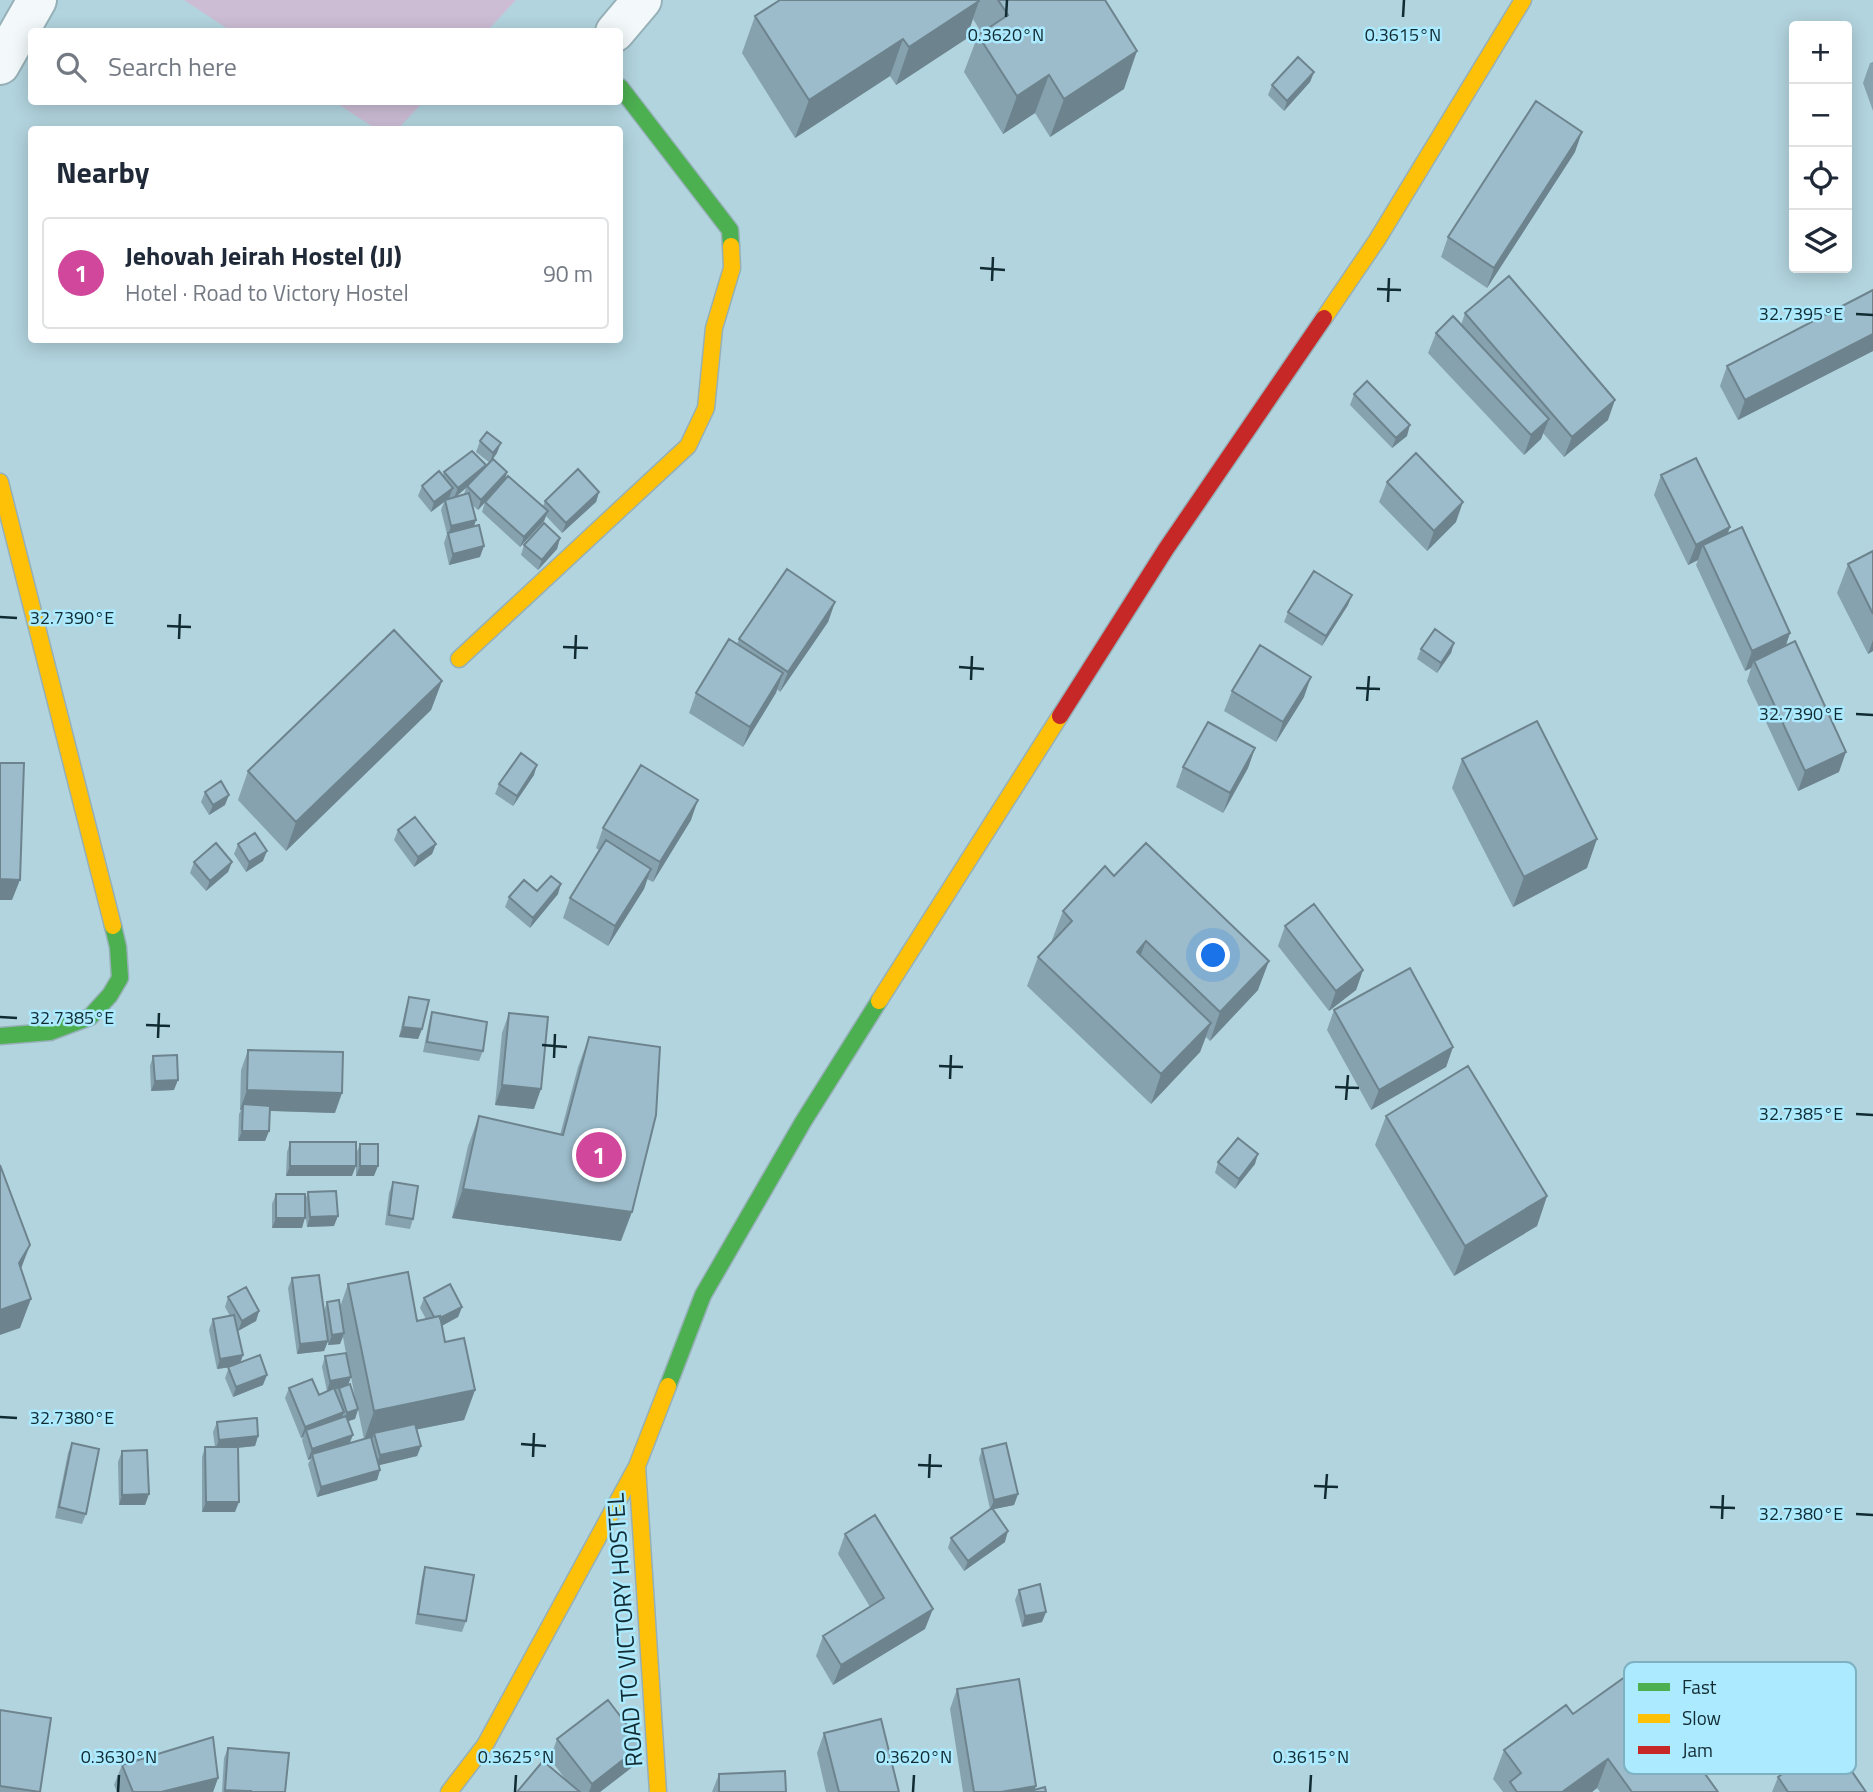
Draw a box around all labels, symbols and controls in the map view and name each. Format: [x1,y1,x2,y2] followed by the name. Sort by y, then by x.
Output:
[968,21,1044,48] text: 0.3620°N
[1365,21,1441,48] text: 0.3615°N
[1789,21,1852,273] map controls
[1789,21,1852,84] button: +
[28,28,623,105] search box
[108,47,237,86] text: Search here
[52,48,90,86] icon: search
[1789,84,1852,147] button: −
[1789,147,1852,210] button: locate
[56,149,149,195] text: Nearby
[1789,210,1852,273] button: layers
[125,236,402,275] text: Jehovah Jeirah Hostel (JJ)
[75,256,87,291] text: 1
[543,256,593,291] text: 90 m
[125,275,409,310] text: Hotel · Road to Victory Hostel
[1759,300,1843,327] text: 32.7395°E
[30,604,114,631] text: 32.7390°E
[1759,700,1843,727] text: 32.7390°E
[1196,938,1230,972] your location
[30,1004,114,1031] text: 32.7385°E
[1759,1100,1843,1127] text: 32.7385°E
[576,1129,622,1181] pin: 1
[30,1404,114,1431] text: 32.7380°E
[596,1491,652,1768] street label: ROAD TO VICTORY HOSTEL
[1759,1500,1843,1527] text: 32.7380°E
[1624,1662,1856,1774] legend
[1682,1672,1717,1701] text: Fast
[1682,1703,1721,1732] text: Slow
[1682,1735,1713,1764] text: Jam
[81,1743,157,1770] text: 0.3630°N
[478,1743,554,1770] text: 0.3625°N
[876,1743,952,1770] text: 0.3620°N
[1273,1743,1349,1770] text: 0.3615°N

